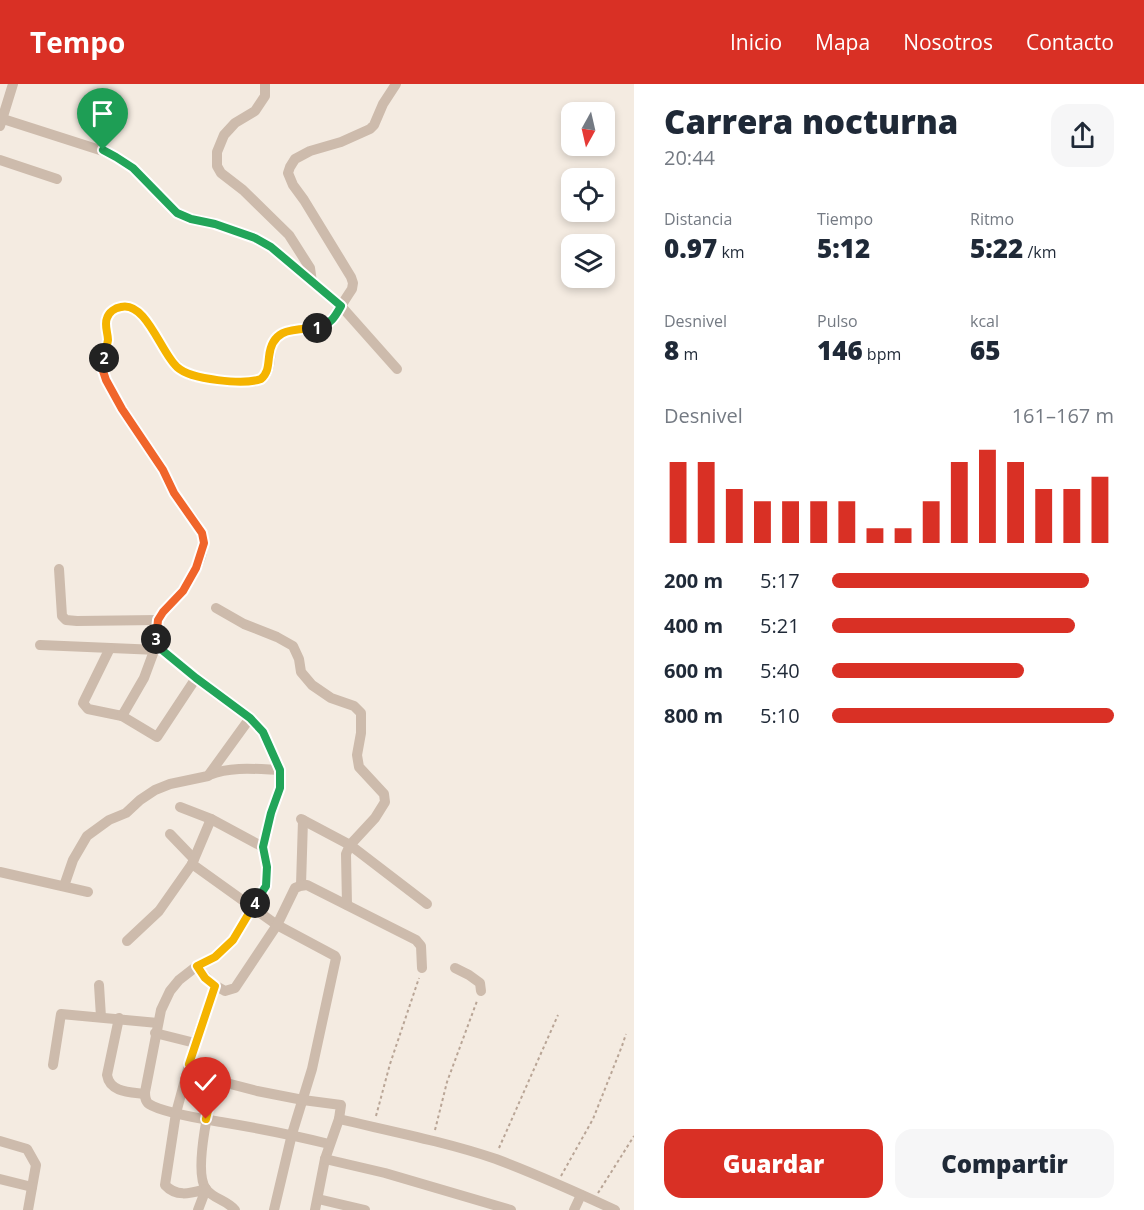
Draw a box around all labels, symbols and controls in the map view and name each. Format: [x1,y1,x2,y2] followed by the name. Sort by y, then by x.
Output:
[30,23,125,61] text: Tempo
[730,28,782,56] text: Inicio
[815,28,870,56] text: Mapa
[903,28,993,56] text: Nosotros
[1026,28,1114,56] text: Contacto
[77,88,128,150] pin
[86,97,119,130] icon: arrive
[664,99,958,144] text: Carrera nocturna
[561,102,615,156] north arrow
[561,102,615,288] map controls
[1051,104,1114,167] button: share
[664,144,715,171] text: 20:44
[561,168,615,222] button: locate
[664,208,732,230] text: Distancia
[817,208,873,230] text: Tiempo
[970,208,1014,230] text: Ritmo
[664,230,717,266] text: 0.97
[817,230,870,266] text: 5:12
[970,230,1023,266] text: 5:22
[561,234,615,288] button: layers
[717,241,745,263] text: km
[1023,241,1056,263] text: /km
[664,310,727,332] text: Desnivel
[817,310,858,332] text: Pulso
[970,310,999,332] text: kcal
[302,313,332,343] pin: 1
[312,317,322,339] text: 1
[664,332,679,368] text: 8
[817,332,863,368] text: 146
[970,332,1000,368] text: 65
[89,343,119,373] pin: 2
[679,343,698,365] text: m
[863,343,901,365] text: bpm
[99,347,109,369] text: 2
[664,402,743,429] text: Desnivel
[1012,402,1114,429] text: 161–167 m
[664,567,723,594] text: 200 m
[760,567,800,594] text: 5:17
[664,612,723,639] text: 400 m
[760,612,800,639] text: 5:21
[141,624,171,654] pin: 3
[151,628,161,650] text: 3
[664,657,723,684] text: 600 m
[760,657,800,684] text: 5:40
[664,702,723,729] text: 800 m
[760,702,800,729] text: 5:10
[240,888,270,918] pin: 4
[250,892,260,914] text: 4
[180,1057,231,1119] pin
[189,1066,222,1099] icon: check
[664,1129,883,1198] button: Guardar
[895,1129,1114,1198] button: Compartir

